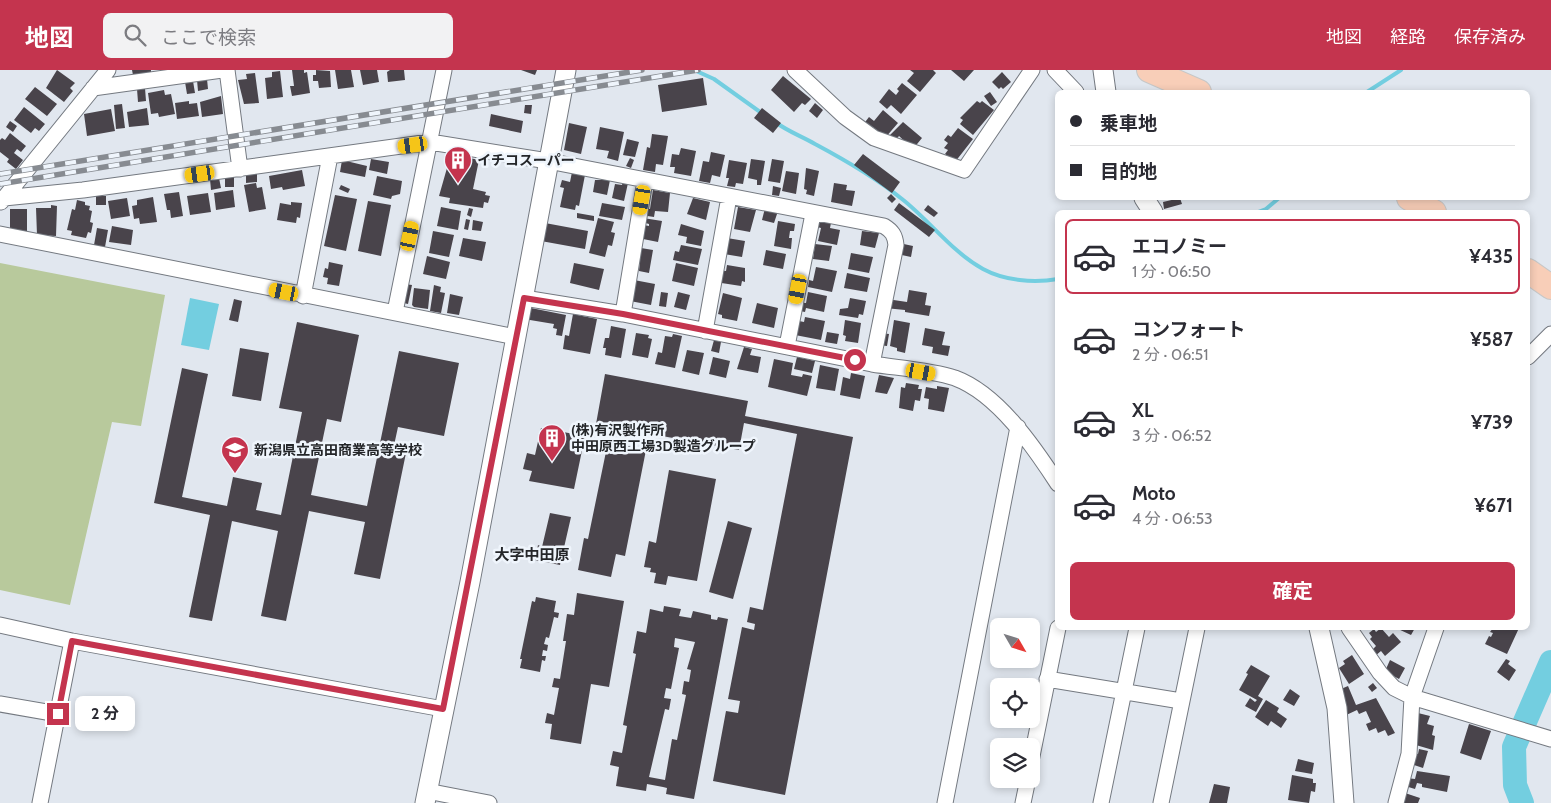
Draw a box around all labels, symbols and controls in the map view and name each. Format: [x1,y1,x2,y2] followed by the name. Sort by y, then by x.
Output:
[103,13,453,58] search box
[121,21,149,49] icon: search
[25,23,73,52] text: 地図
[161,26,256,49] text: ここで検索
[1326,26,1362,48] text: 地図
[1390,26,1426,48] text: 経路
[1454,26,1526,48] text: 保存済み
[1100,112,1157,135] text: 乗車地
[397,135,428,155] car
[443,145,473,184] building icon: イチコスーパー
[477,151,575,169] place label: イチコスーパー
[1100,160,1157,183] text: 目的地
[184,164,215,184] car
[632,184,651,216] car
[399,220,420,252] car
[1072,234,1117,279] icon: car
[1132,235,1227,258] text: エコノミー
[1469,245,1513,268] text: ¥435
[1132,262,1211,281] text: 1 分 · 06:50
[787,273,808,305] car
[267,282,300,302] car
[1072,317,1117,362] icon: car
[1132,318,1245,341] text: コンフォート
[1470,328,1513,351] text: ¥587
[1132,345,1208,364] text: 2 分 · 06:51
[844,349,866,371] route start
[904,362,937,382] car
[1132,399,1153,422] text: XL
[1072,400,1117,445] icon: car
[1471,411,1513,434] text: ¥739
[571,421,756,455] place label: (株)有沢製作所 中田原西工場3D製造グループ
[537,423,567,462] building icon: (株)有沢製作所 中田原西工場3D製造グループ
[1132,426,1212,445] text: 3 分 · 06:52
[220,435,250,474] school or university icon: 新潟県立高田商業高等学校
[254,441,422,459] place label: 新潟県立高田商業高等学校
[1132,482,1176,505] text: Moto
[1072,483,1117,528] icon: car
[1474,494,1513,517] text: ¥671
[1132,509,1213,528] text: 4 分 · 06:53
[494,546,570,564] district label: 大字中田原
[1070,562,1515,620] button: 確定
[990,618,1040,668] north arrow
[990,618,1040,788] map controls
[990,678,1040,728] button: locate
[76,696,136,732] callout: 2 分
[47,703,69,725] route end
[91,704,119,723] text: 2 分
[990,738,1040,788] button: layers

